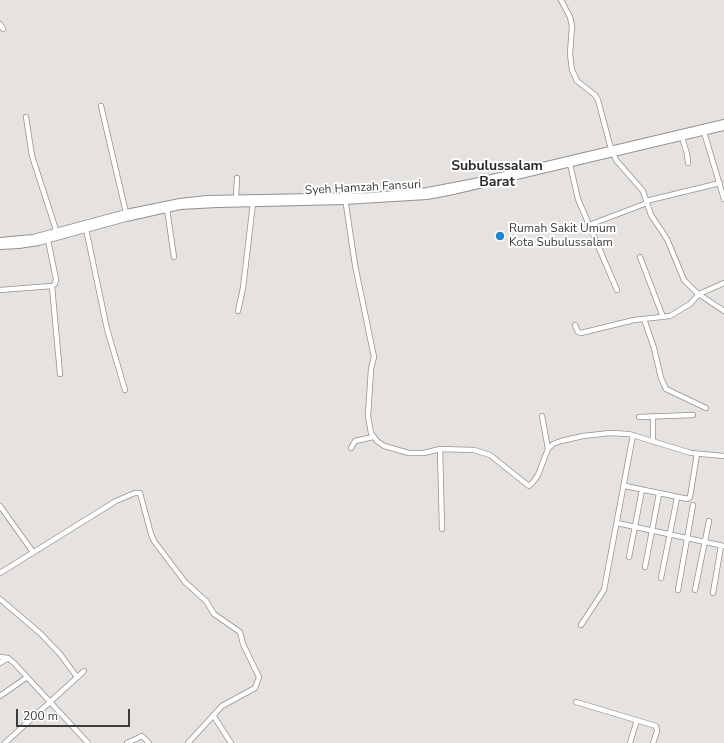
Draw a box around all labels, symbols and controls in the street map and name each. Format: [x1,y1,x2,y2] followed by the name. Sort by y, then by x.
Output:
[451,159,543,192] district label: Subulussalam Barat
[305,178,421,198] street label: Syeh Hamzah Fansuri
[509,222,616,250] place label: Rumah Sakit Umum Kota Subulussalam
[494,230,506,242] marker: Rumah Sakit Umum Kota Subulussalam
[18,701,132,727] scale bar
[23,708,58,724] text: 200 m

